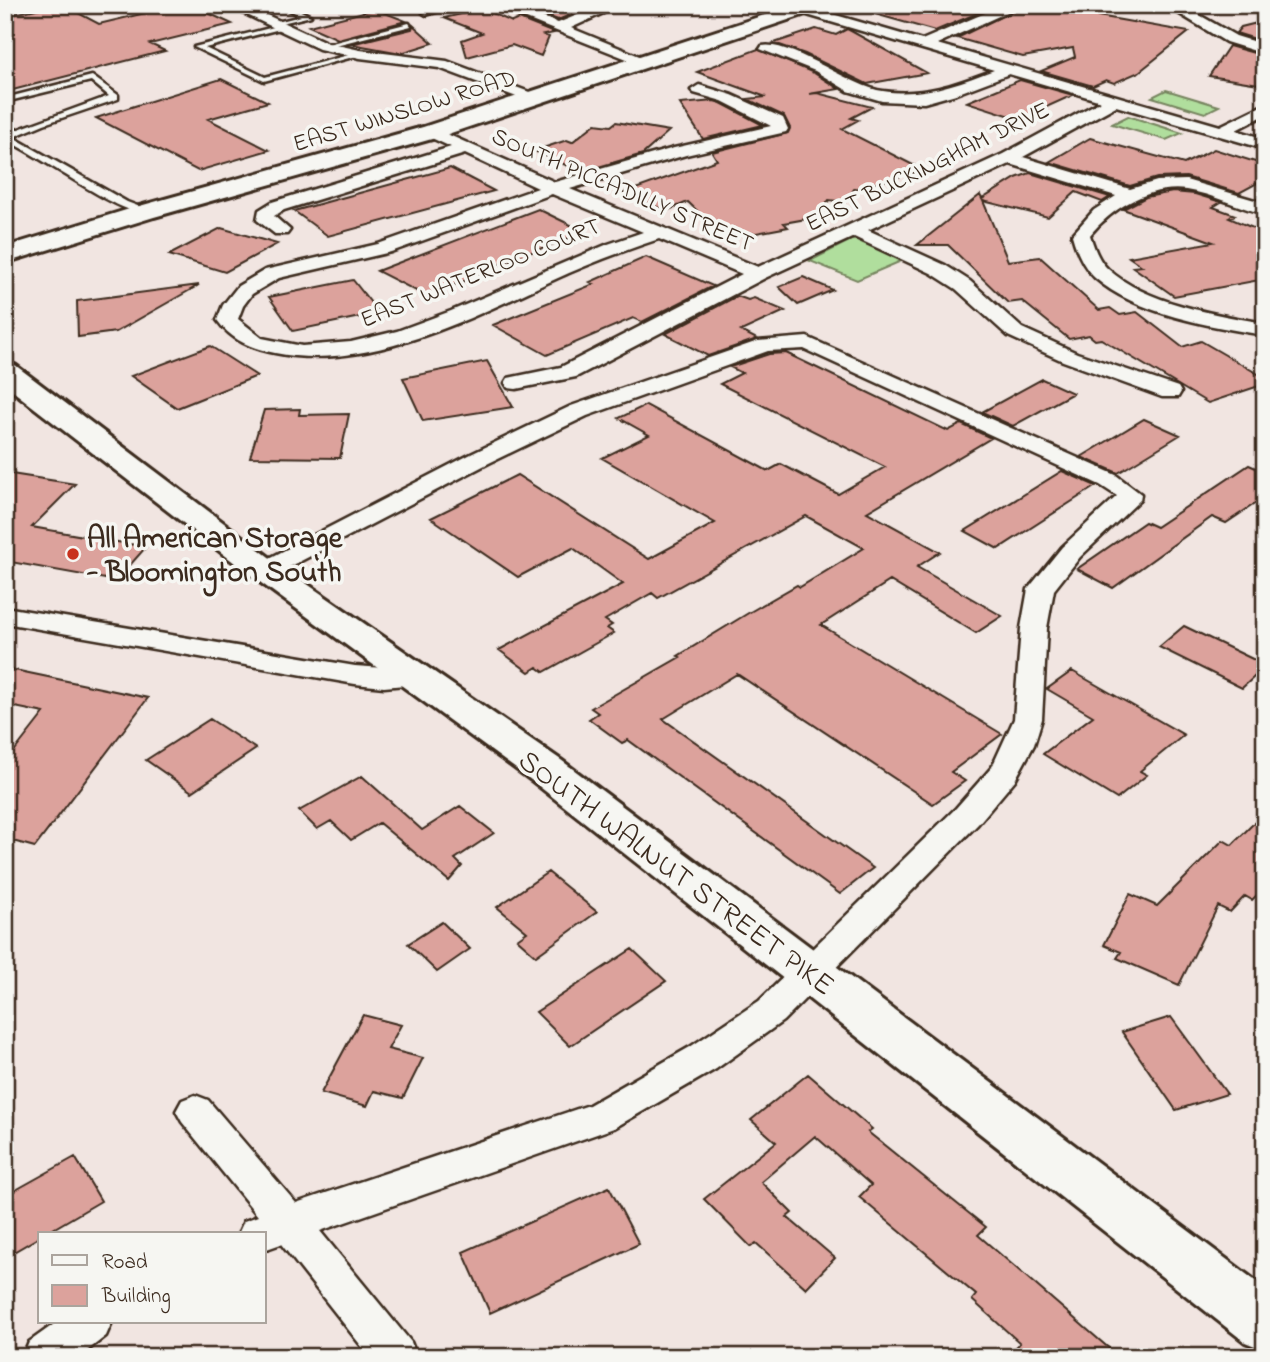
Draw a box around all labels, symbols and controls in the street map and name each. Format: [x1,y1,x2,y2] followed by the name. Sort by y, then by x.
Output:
[289,62,520,163] street label: EAST WINSLOW ROAD
[800,94,1056,243] street label: EAST BUCKINGHAM DRIVE
[485,120,759,263] street label: SOUTH PICCADILLY STREET
[356,210,607,339] street label: EAST WATERLOO COURT
[86,518,344,597] place label: All American Storage - Bloomington South
[65,546,81,562] marker: All American Storage - Bloomington South
[508,741,843,1008] street label: SOUTH WALNUT STREET PIKE
[38,1232,266,1324] legend
[102,1248,148,1278] text: Road
[101,1282,171,1314] text: Building

